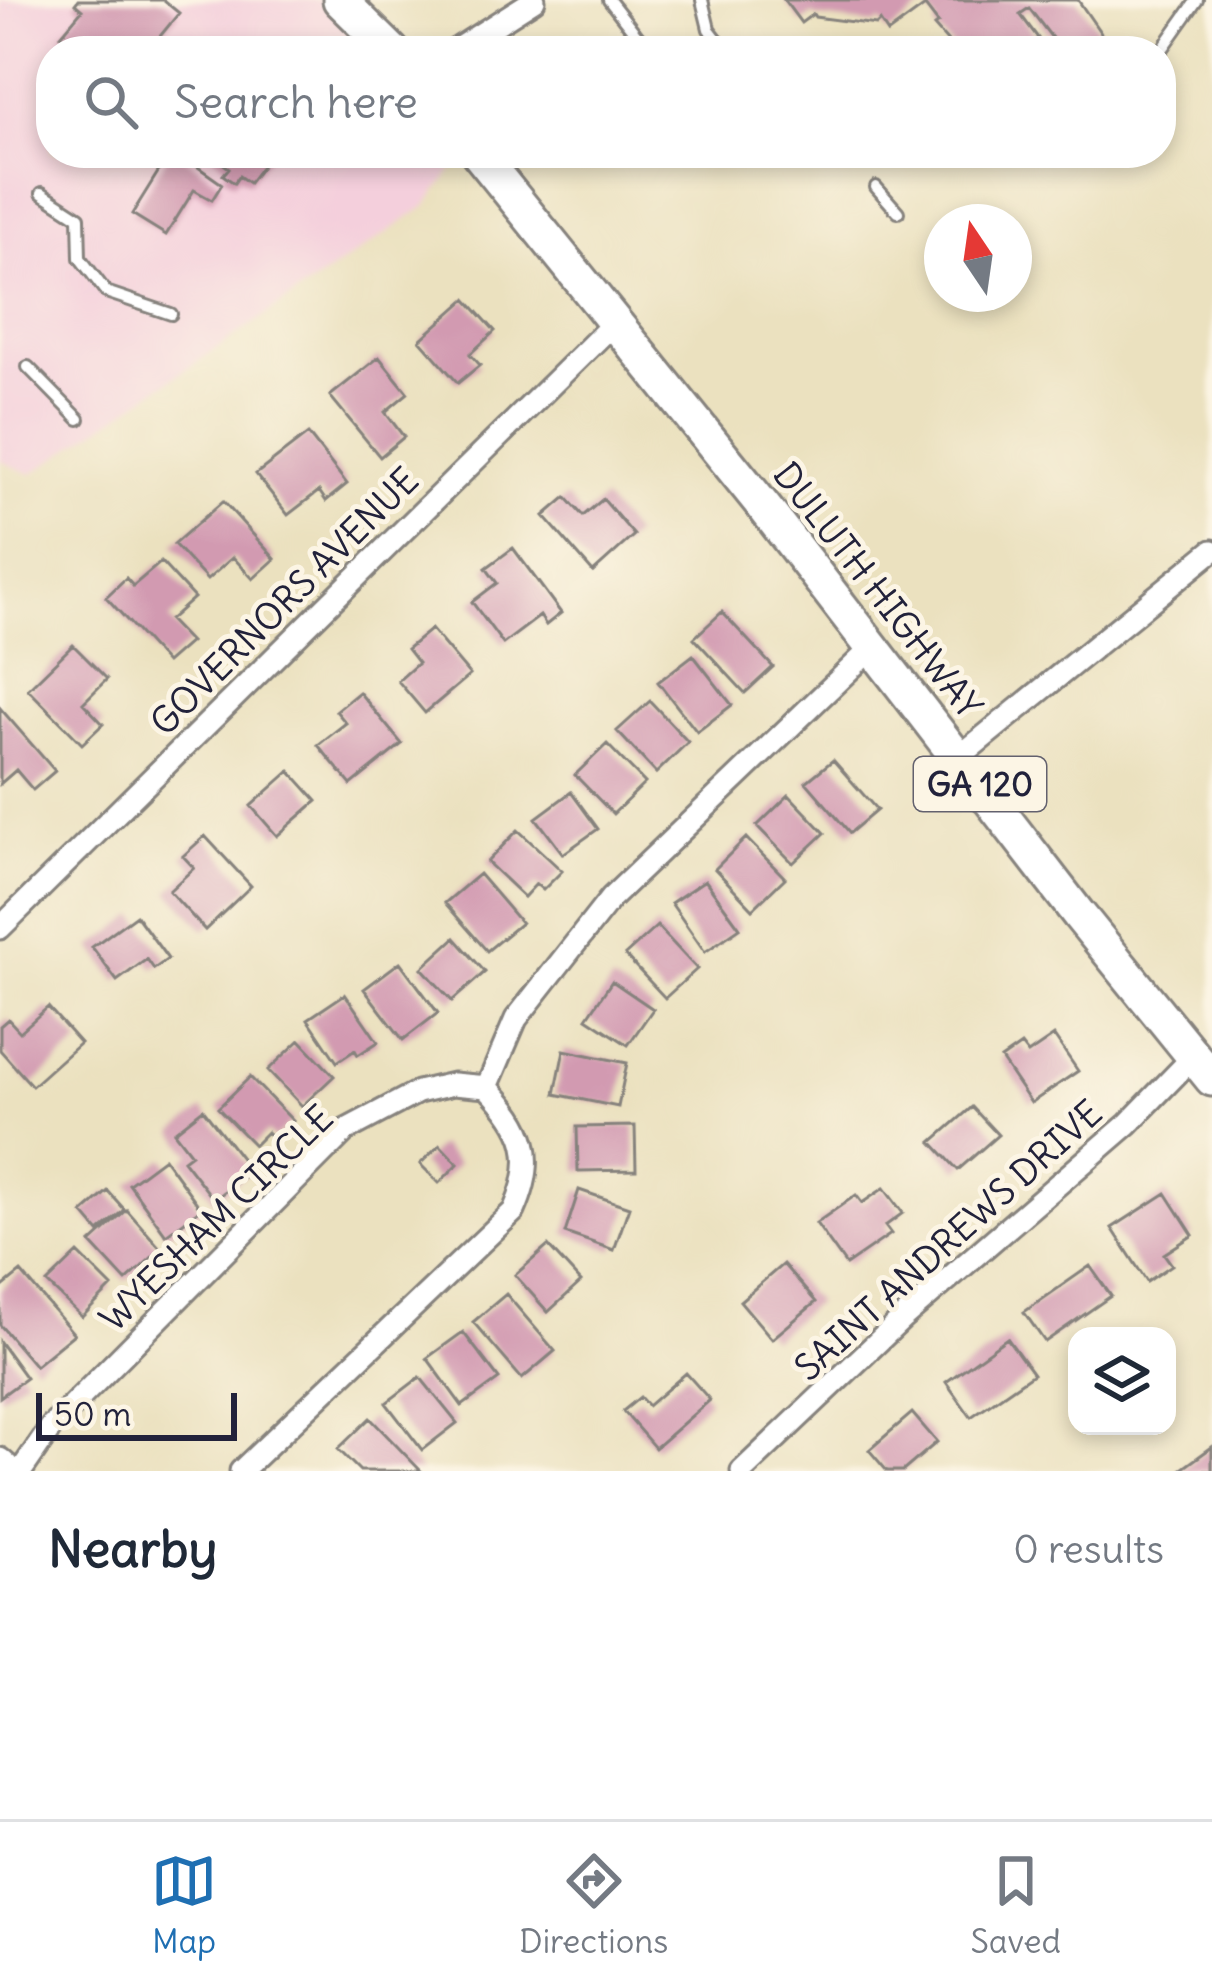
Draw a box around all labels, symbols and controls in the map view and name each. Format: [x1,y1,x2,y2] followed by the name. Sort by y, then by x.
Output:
[36,36,1176,168] search box
[78,69,144,135] icon: search
[174,74,418,130] text: Search here
[924,204,1032,312] north arrow
[764,453,992,727] street label: DULUTH HIGHWAY
[141,458,428,745] street label: GOVERNORS AVENUE
[914,757,1046,811] road number: GA 120
[785,1091,1111,1390] street label: SAINT ANDREWS DRIVE
[90,1096,342,1341] street label: WYESHAM CIRCLE
[1068,1327,1176,1435] map controls
[1068,1327,1176,1435] button: layers
[36,1387,237,1440] scale bar
[54,1393,131,1435] text: 50 m
[48,1517,217,1581] text: Nearby
[1013,1525,1164,1574] text: 0 results
[151,1848,217,1962] tab: Map
[519,1848,668,1962] tab: Directions
[971,1848,1061,1962] tab: Saved

